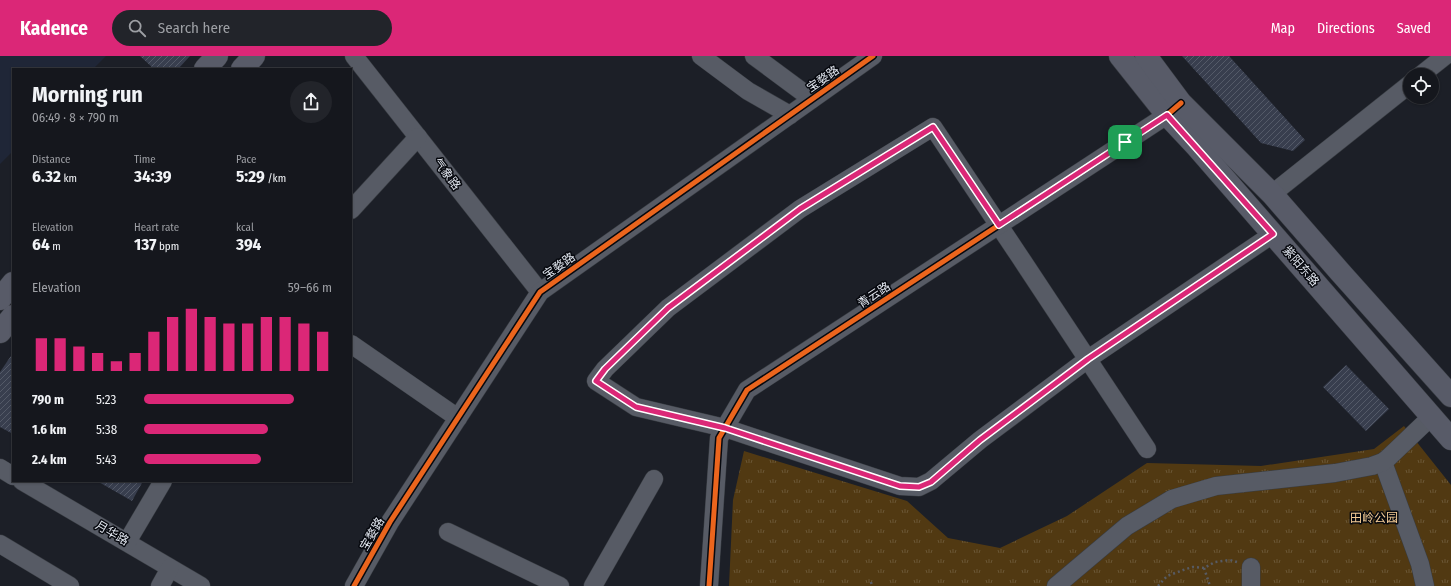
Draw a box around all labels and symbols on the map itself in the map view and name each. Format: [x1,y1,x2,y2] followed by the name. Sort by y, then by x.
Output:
[804,63,842,95] street label: 宝婺路
[1108,125,1142,159] pin
[430,156,464,192] street label: 气象路
[1280,243,1322,289] street label: 紫阳东路
[540,250,578,282] street label: 宝婺路
[855,279,893,311] street label: 青云路
[1350,511,1398,525] park label: 田岭公园
[357,515,387,553] street label: 宝婺路
[93,518,131,548] street label: 月华路

